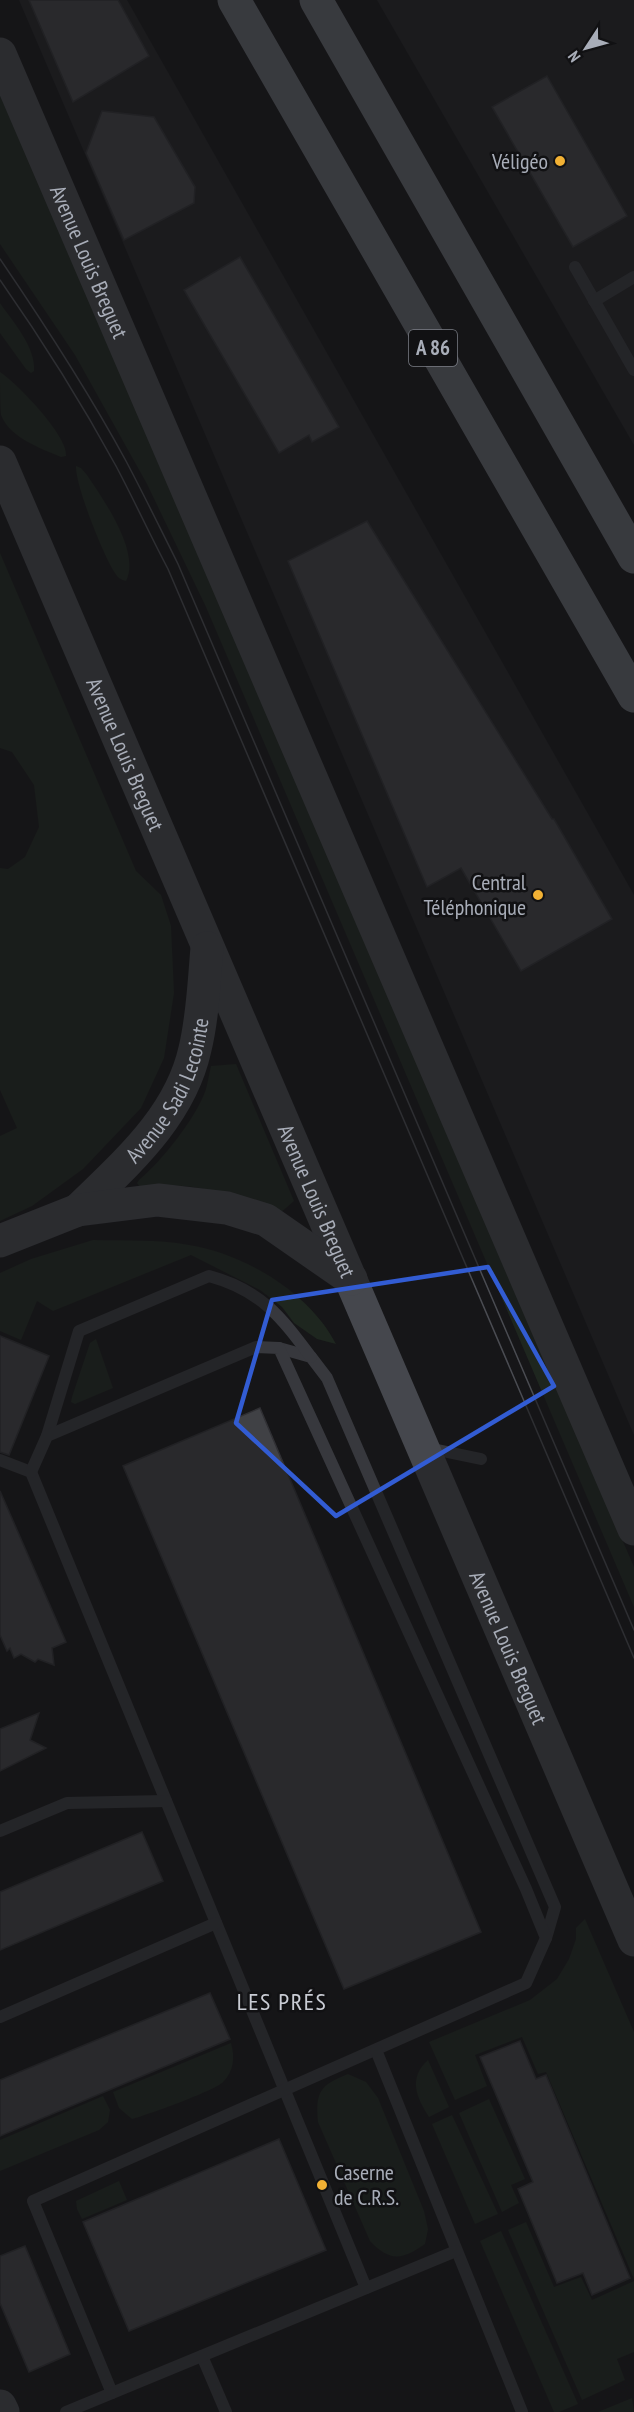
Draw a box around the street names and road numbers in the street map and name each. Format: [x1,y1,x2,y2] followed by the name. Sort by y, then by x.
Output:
[44,181,135,343] street label: Avenue Louis Breguet
[409,330,457,366] road number: A 86
[80,673,171,835] street label: Avenue Louis Breguet
[119,1016,215,1169] street label: Avenue Sadi Lecointe
[272,1120,362,1282] street label: Avenue Louis Breguet
[463,1567,554,1728] street label: Avenue Louis Breguet

